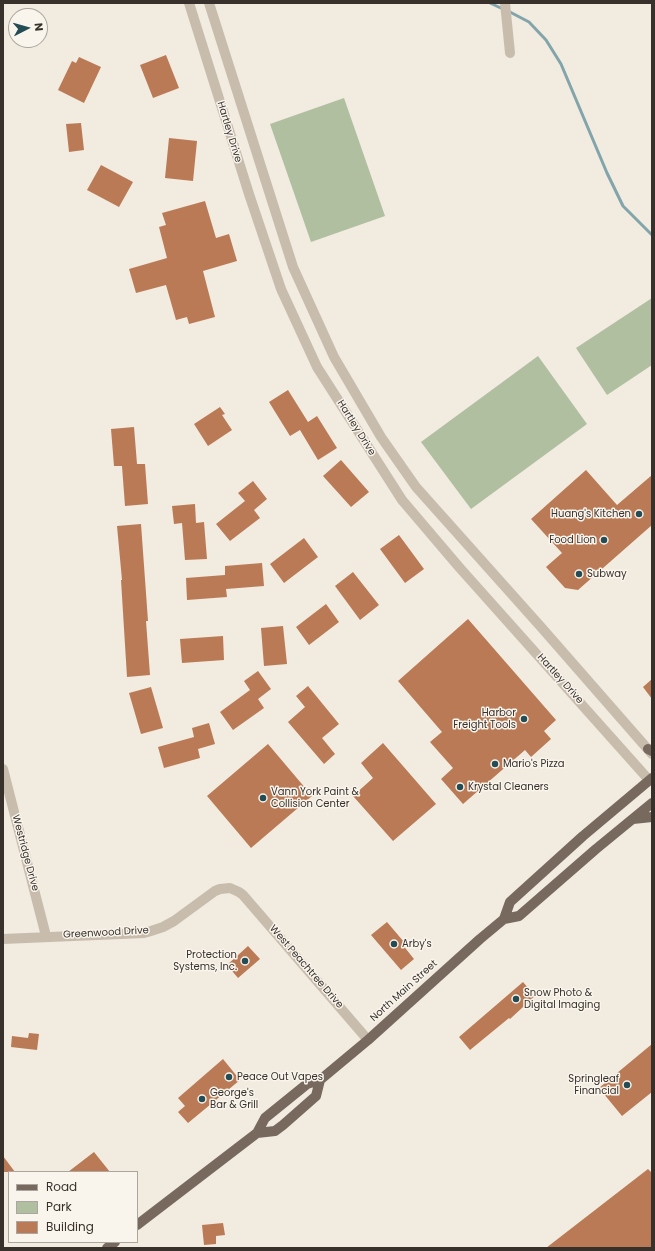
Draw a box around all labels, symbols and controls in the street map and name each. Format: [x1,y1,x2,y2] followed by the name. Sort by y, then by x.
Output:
[8,8,48,48] north arrow
[31,22,47,32] text: N
[214,100,244,164] street label: Hartley Drive
[334,398,378,458] street label: Hartley Drive
[551,508,631,520] place label: Huang's Kitchen
[634,509,644,519] marker: Huang's Kitchen
[549,534,596,546] place label: Food Lion
[599,535,609,545] marker: Food Lion
[587,568,627,580] place label: Subway
[574,569,584,579] marker: Subway
[534,652,586,706] street label: Hartley Drive
[453,707,516,730] place label: Harbor Freight Tools
[519,714,529,724] marker: Harbor Freight Tools
[503,758,565,770] place label: Mario's Pizza
[490,759,500,769] marker: Mario's Pizza
[468,781,549,793] place label: Krystal Cleaners
[455,782,465,792] marker: Krystal Cleaners
[271,786,359,810] place label: Vann York Paint & Collision Center
[258,793,268,803] marker: Vann York Paint & Collision Center
[9,814,41,892] street label: Westridge Drive
[267,923,345,1011] street label: West Peachtree Drive
[63,925,149,941] street label: Greenwood Drive
[402,938,432,950] place label: Arby's
[389,939,399,949] marker: Arby's
[173,949,237,972] place label: Protection Systems, Inc.
[240,956,250,966] marker: Protection Systems, Inc.
[368,958,440,1024] street label: North Main Street
[524,987,600,1010] place label: Snow Photo & Digital Imaging
[511,994,521,1004] marker: Snow Photo & Digital Imaging
[237,1071,323,1083] place label: Peace Out Vapes
[224,1072,234,1082] marker: Peace Out Vapes
[568,1073,619,1096] place label: Springleaf Financial
[622,1080,632,1090] marker: Springleaf Financial
[210,1087,258,1110] place label: George's Bar & Grill
[197,1094,207,1104] marker: George's Bar & Grill
[8,1171,138,1243] legend
[46,1178,77,1195] text: Road
[46,1198,72,1215] text: Park
[46,1218,94,1235] text: Building

